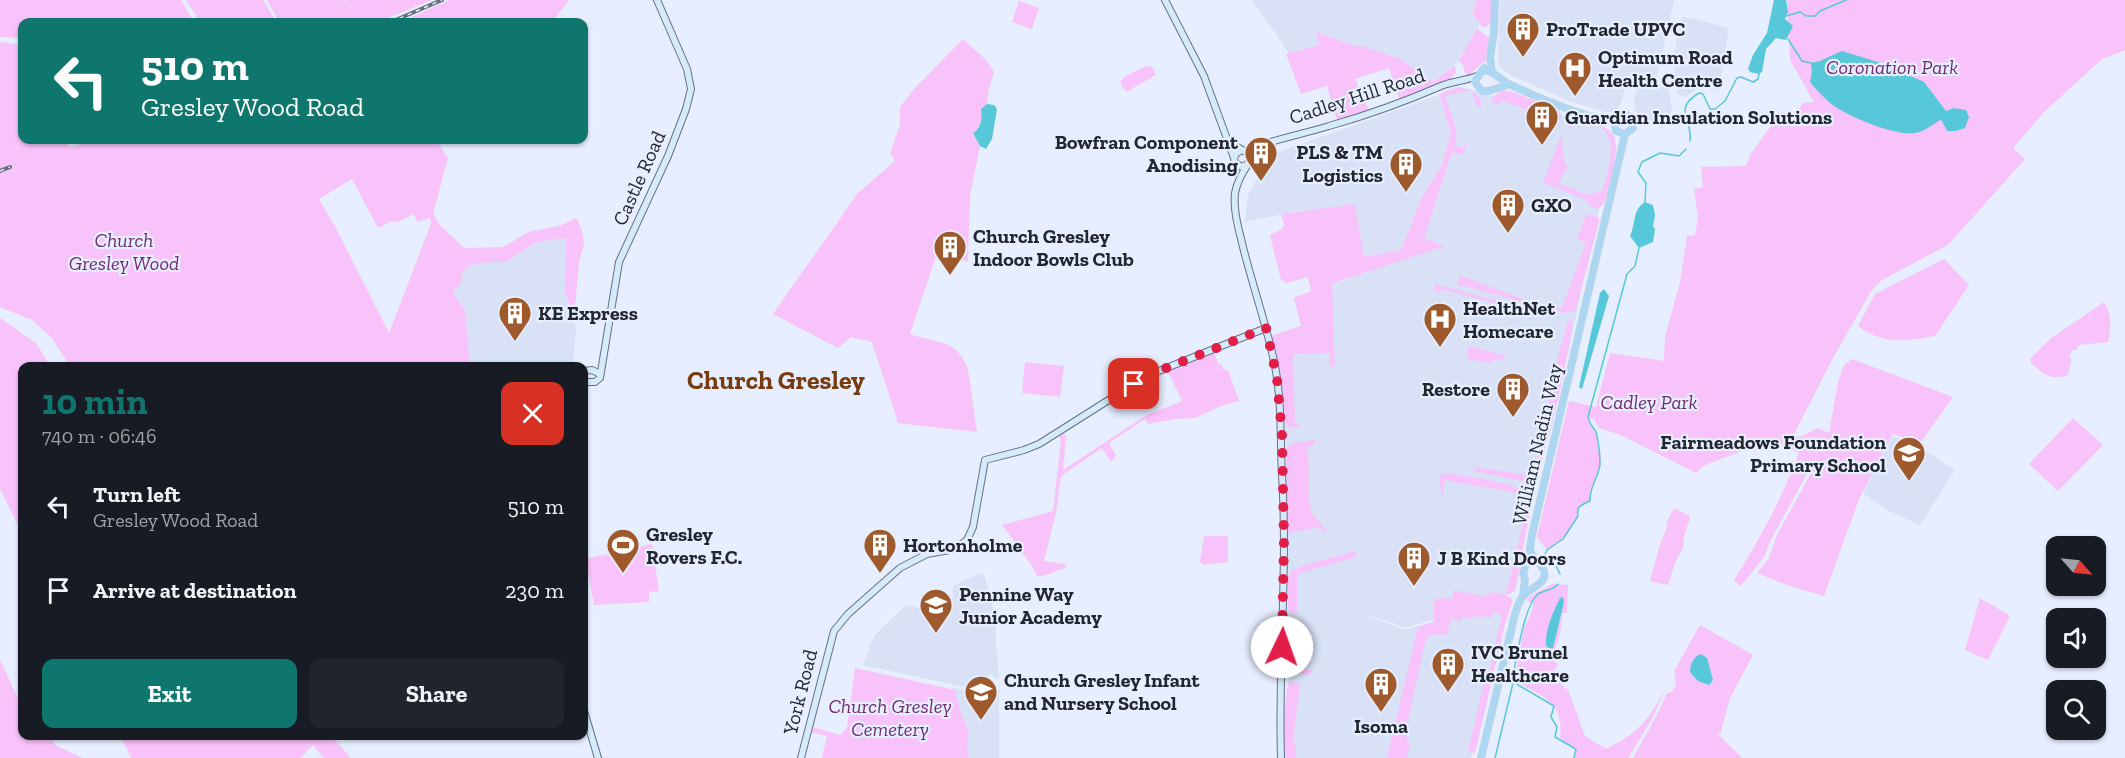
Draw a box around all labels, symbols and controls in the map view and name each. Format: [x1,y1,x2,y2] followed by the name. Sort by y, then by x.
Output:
[1505,11,1541,58] building icon: ProTrade UPVC
[1546,17,1685,41] place label: ProTrade UPVC
[141,40,249,91] text: 510 m
[42,42,120,120] icon: left
[1598,45,1733,92] place label: Optimum Road Health Centre
[1557,50,1593,97] hospital icon: Optimum Road Health Centre
[1826,55,1958,79] park label: Coronation Park
[1286,63,1428,129] street label: Cadley Hill Road
[141,91,364,123] text: Gresley Wood Road
[1524,99,1560,146] building icon: Guardian Insulation Solutions
[1565,105,1832,129] place label: Guardian Insulation Solutions
[607,127,671,229] street label: Castle Road
[1055,130,1239,177] place label: Bowfran Component Anodising
[1243,135,1279,182] building icon: Bowfran Component Anodising
[1296,140,1383,187] place label: PLS & TM Logistics
[1388,146,1424,193] building icon: PLS & TM Logistics
[1490,187,1526,234] building icon: GXO
[1531,193,1572,217] place label: GXO
[973,224,1134,271] place label: Church Gresley Indoor Bowls Club
[69,228,179,275] park label: Church Gresley Wood
[932,229,968,276] building icon: Church Gresley Indoor Bowls Club
[497,295,533,342] building icon: KE Express
[1463,296,1556,343] place label: HealthNet Homecare
[538,301,638,325] place label: KE Express
[1422,301,1458,348] hospital icon: HealthNet Homecare
[1108,358,1159,409] pin
[1507,360,1567,527] street label: William Nadin Way
[687,364,865,396] district label: Church Gresley
[1117,367,1150,400] icon: arrive
[1495,371,1531,418] building icon: Restore
[1422,377,1490,401] place label: Restore
[42,380,148,423] text: 10 min
[501,382,564,445] button: close
[1601,390,1697,414] park label: Cadley Park
[42,424,157,448] text: 740 m · 06:46
[1660,430,1886,477] place label: Fairmeadows Foundation Primary School
[1891,435,1927,482] school or university icon: Fairmeadows Foundation Primary School
[93,481,180,508] text: Turn left
[42,490,75,523] icon: left
[508,493,564,520] text: 510 m
[93,508,258,532] text: Gresley Wood Road
[646,522,742,569] place label: Gresley Rovers F.C.
[605,527,641,574] sports icon: Gresley Rovers F.C.
[862,527,898,574] building icon: Hortonholme
[903,533,1023,557] place label: Hortonholme
[2046,536,2106,596] north arrow
[2046,536,2106,740] map controls
[1396,540,1432,587] building icon: J B Kind Doors
[1437,546,1566,570] place label: J B Kind Doors
[42,574,75,607] icon: arrive
[93,577,296,604] text: Arrive at destination
[505,577,564,604] text: 230 m
[959,582,1102,629] place label: Pennine Way Junior Academy
[918,587,954,634] school or university icon: Pennine Way Junior Academy
[2046,608,2106,668] button: sound
[1250,615,1314,679] position arrow
[1471,640,1569,687] place label: IVC Brunel Healthcare
[1430,646,1466,693] building icon: IVC Brunel Healthcare
[778,647,822,738] street label: York Road
[42,659,297,728] button: Exit
[309,659,564,728] button: Share
[1363,666,1399,713] building icon: Isoma
[1004,668,1201,715] place label: Church Gresley Infant and Nursery School
[963,674,999,721] school or university icon: Church Gresley Infant and Nursery School
[2046,680,2106,740] button: search
[828,694,952,741] park label: Church Gresley Cemetery
[1354,714,1408,738] place label: Isoma

